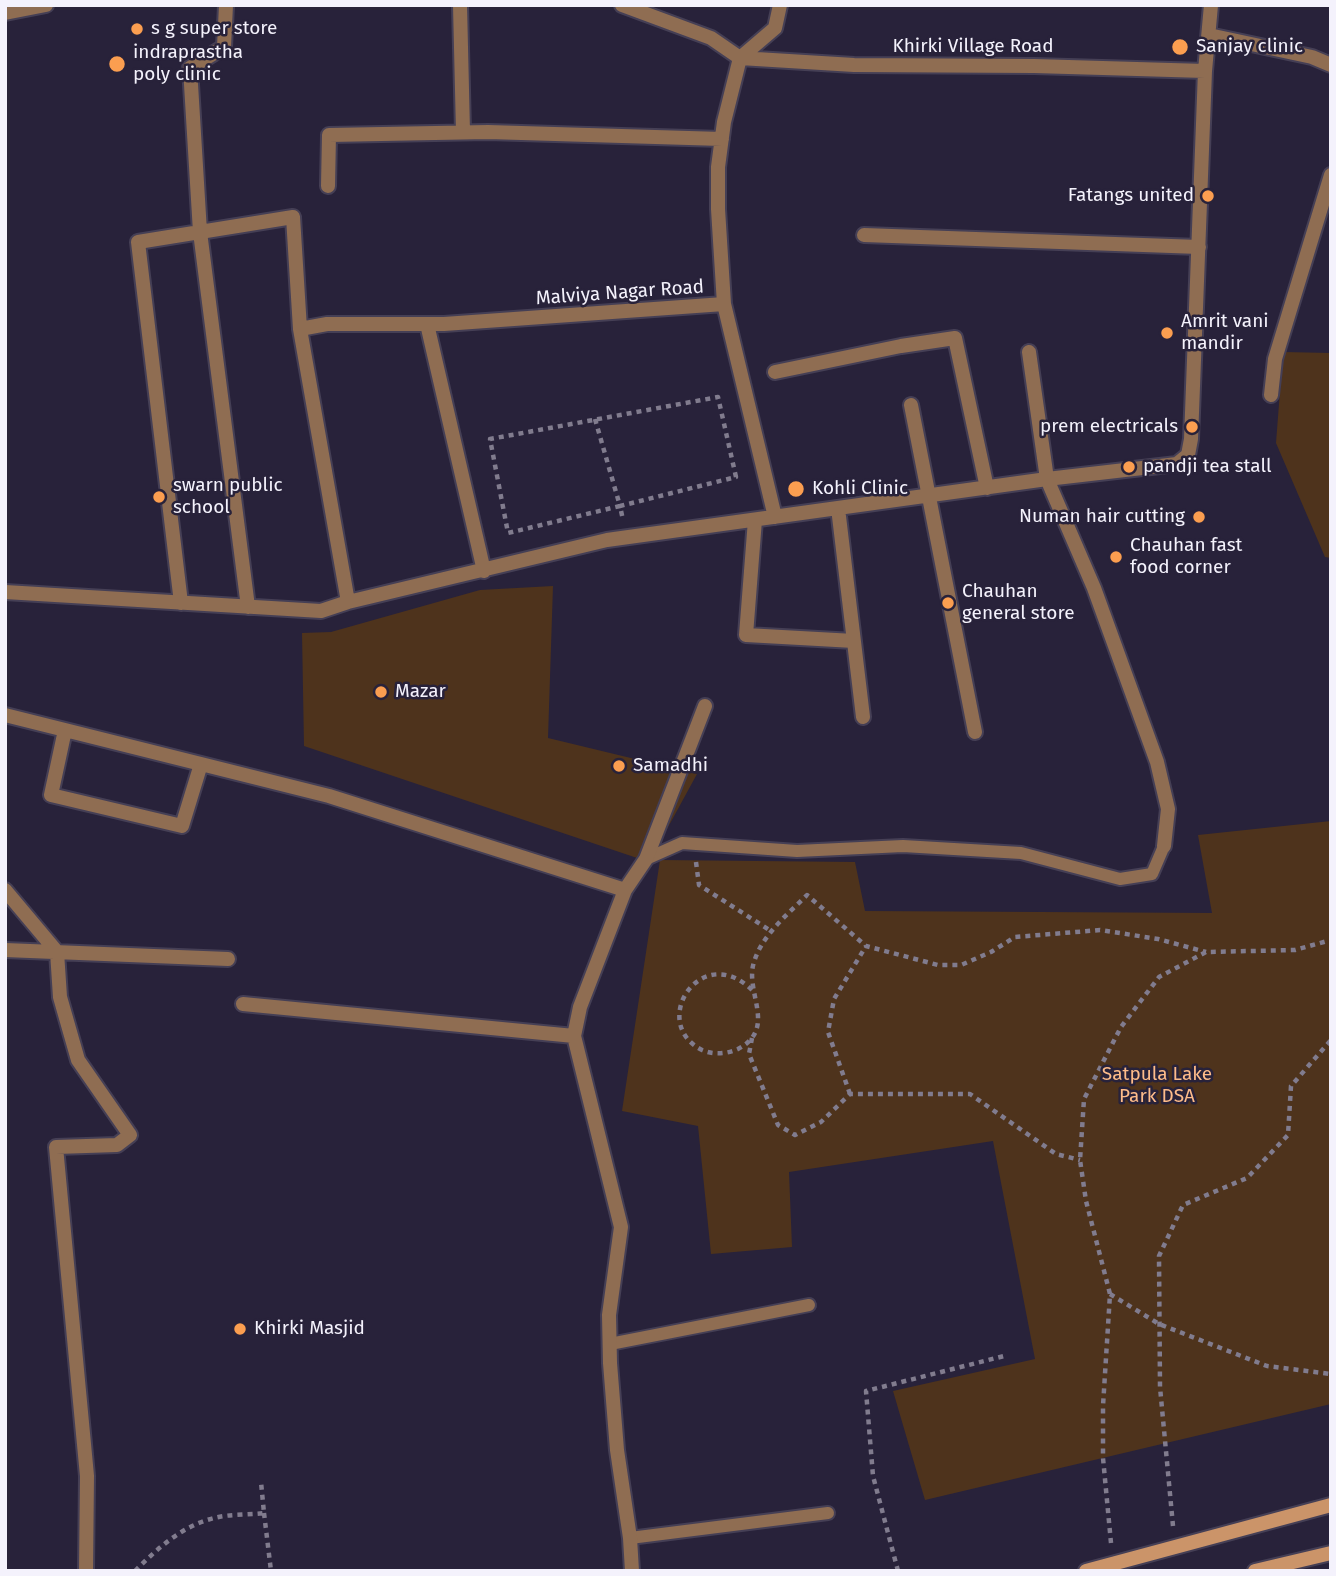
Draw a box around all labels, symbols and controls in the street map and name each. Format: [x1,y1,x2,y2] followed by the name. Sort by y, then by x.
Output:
[151,18,277,40] place label: s g super store
[129,21,145,37] marker: s g super store
[892,36,1054,58] street label: Khirki Village Road
[1196,36,1303,58] place label: Sanjay clinic
[1170,37,1190,57] marker: Sanjay clinic
[133,42,243,86] place label: indraprastha poly clinic
[107,54,127,74] marker: indraprastha poly clinic
[1068,185,1194,207] place label: Fatangs united
[1200,188,1216,204] marker: Fatangs united
[535,276,705,310] street label: Malviya Nagar Road
[1181,311,1269,355] place label: Amrit vani mandir
[1159,325,1175,341] marker: Amrit vani mandir
[1040,416,1178,438] place label: prem electricals
[1184,419,1200,435] marker: prem electricals
[1143,456,1272,478] place label: pandji tea stall
[1121,459,1137,475] marker: pandji tea stall
[173,475,283,519] place label: swarn public school
[812,478,908,500] place label: Kohli Clinic
[786,479,806,499] marker: Kohli Clinic
[151,489,167,505] marker: swarn public school
[1019,506,1185,528] place label: Numan hair cutting
[1191,509,1207,525] marker: Numan hair cutting
[1130,535,1242,579] place label: Chauhan fast food corner
[1108,549,1124,565] marker: Chauhan fast food corner
[962,581,1074,625] place label: Chauhan general store
[940,595,956,611] marker: Chauhan general store
[395,681,446,703] place label: Mazar
[373,684,389,700] marker: Mazar
[633,755,708,777] place label: Samadhi
[611,758,627,774] marker: Samadhi
[1102,1064,1212,1108] park label: Satpula Lake Park DSA
[254,1318,365,1340] place label: Khirki Masjid
[232,1321,248,1337] marker: Khirki Masjid

